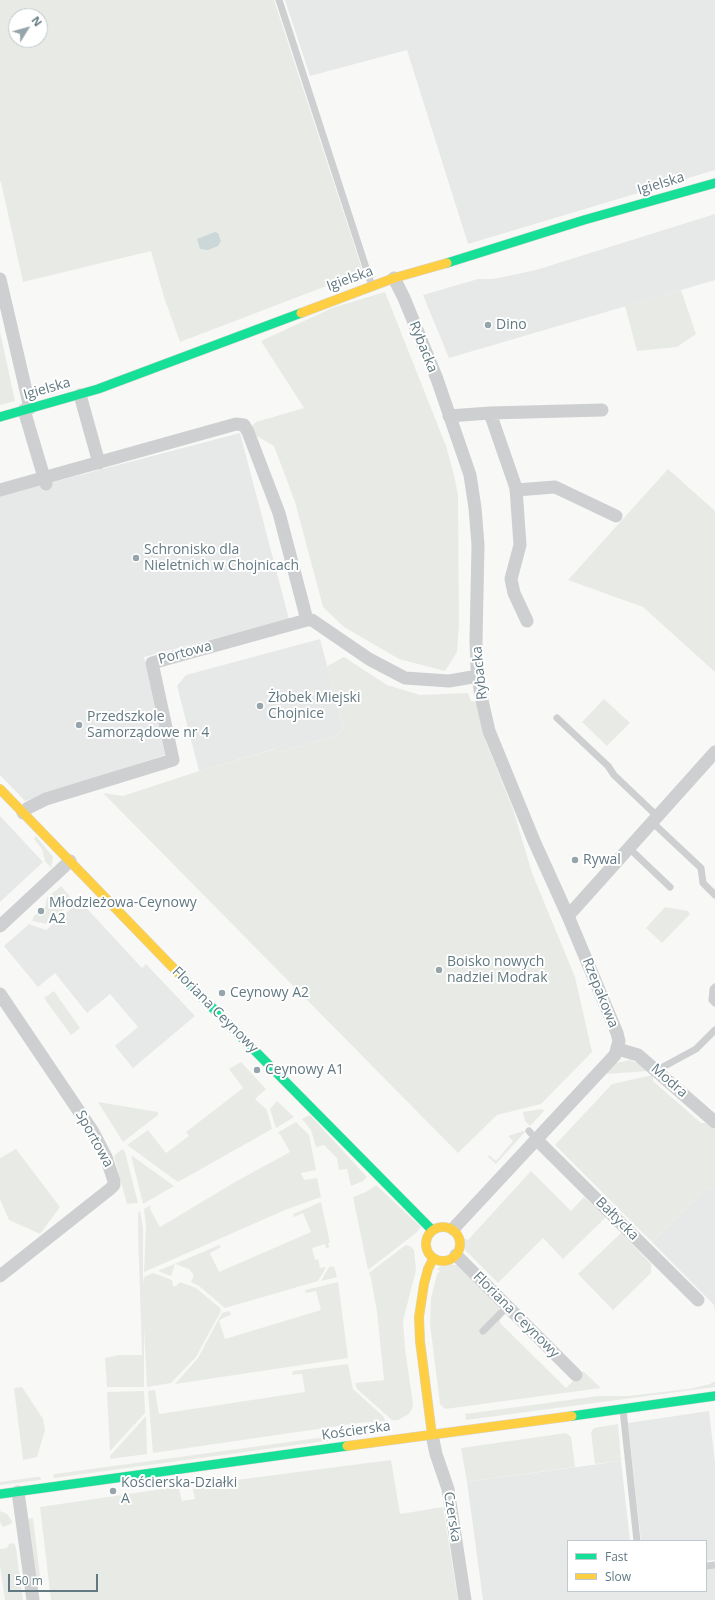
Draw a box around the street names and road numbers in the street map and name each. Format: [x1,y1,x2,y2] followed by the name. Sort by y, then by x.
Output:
[635,169,687,199] street label: Igielska
[324,263,376,295] street label: Igielska
[405,319,441,375] street label: Rybacka
[21,374,73,404] street label: Igielska
[156,638,214,668] street label: Portowa
[469,645,491,701] street label: Rybacka
[578,956,622,1030] street label: Rzepakowa
[168,963,262,1057] street label: Floriana Ceynowy
[647,1061,691,1101] street label: Modra
[72,1108,116,1170] street label: Sportowa
[592,1194,642,1244] street label: Bałtycka
[469,1268,563,1362] street label: Floriana Ceynowy
[321,1418,391,1444] street label: Kościerska
[440,1491,464,1543] street label: Czerska

